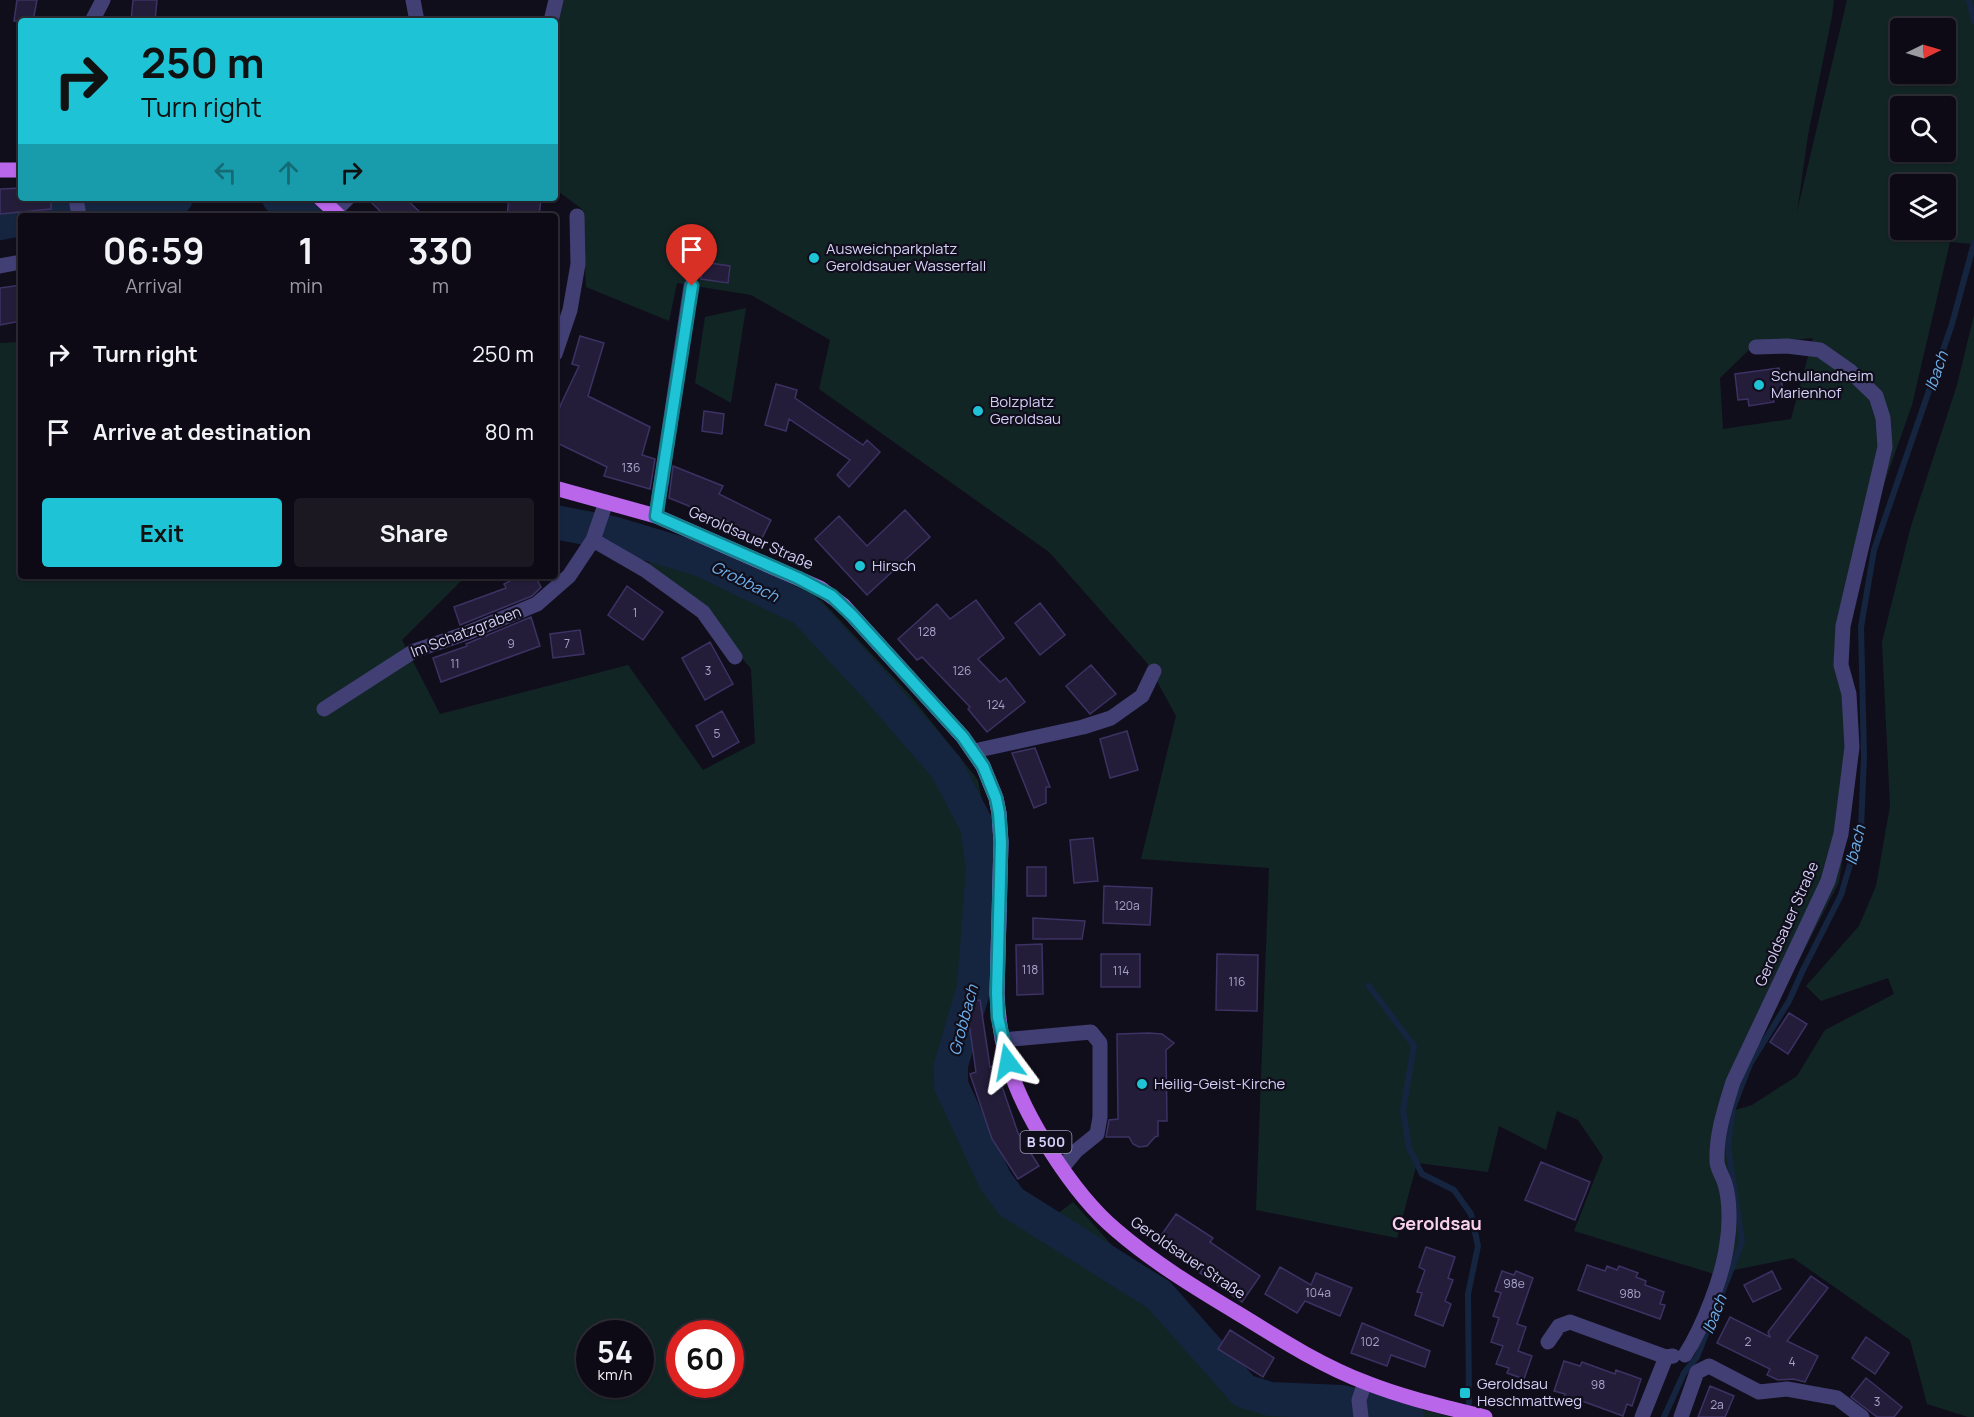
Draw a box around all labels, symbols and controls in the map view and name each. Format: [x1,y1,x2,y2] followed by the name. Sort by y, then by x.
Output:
[1890,18,1956,84] north arrow
[1890,18,1956,240] map controls
[141,33,264,91] text: 250 m
[42,42,120,120] icon: right
[141,88,262,125] text: Turn right
[1890,96,1956,162] button: search
[209,156,242,189] icon: left
[272,156,305,189] icon: ahead
[335,156,368,189] icon: right
[1890,174,1956,240] button: layers
[666,224,717,286] pin
[103,226,205,275] text: 06:59
[298,226,314,275] text: 1
[408,226,473,275] text: 330
[675,233,708,266] icon: arrive
[826,238,986,276] place label: Ausweichparkplatz Geroldsauer Wasserfall
[807,251,821,265] marker: Ausweichparkplatz Geroldsauer Wasserfall
[125,272,182,299] text: Arrival
[289,272,323,299] text: min
[432,272,449,299] text: m
[42,338,75,371] icon: right
[93,339,198,369] text: Turn right
[472,339,534,369] text: 250 m
[1919,348,1953,394] water label: Ibach
[1771,365,1873,403] place label: Schullandheim Marienhof
[1752,378,1766,392] marker: Schullandheim Marienhof
[990,391,1061,429] place label: Bolzplatz Geroldsau
[971,404,985,418] marker: Bolzplatz Geroldsau
[42,416,75,449] icon: arrive
[93,417,311,447] text: Arrive at destination
[485,417,534,447] text: 80 m
[622,459,640,476] house number: 136
[42,498,282,567] button: Exit
[294,498,534,567] button: Share
[685,501,817,575] street label: Geroldsauer Straße
[708,555,783,607] water label: Grobbach
[872,555,916,576] place label: Hirsch
[853,559,867,573] marker: Hirsch
[408,601,524,662] street label: Im Schatzgraben
[633,604,637,621] house number: 1
[918,623,936,640] house number: 128
[507,635,515,652] house number: 9
[564,635,570,652] house number: 7
[450,655,460,672] house number: 11
[705,662,711,679] house number: 3
[953,662,971,679] house number: 126
[987,696,1005,713] house number: 124
[714,725,721,742] house number: 5
[1839,822,1871,867] water label: Ibach
[1750,858,1824,990] street label: Geroldsauer Straße
[1114,897,1140,914] house number: 120a
[1022,961,1038,978] house number: 118
[1113,962,1129,979] house number: 114
[1229,973,1245,990] house number: 116
[943,982,983,1058] water label: Grobbach
[976,1030,1040,1094] position arrow
[1154,1073,1286,1094] place label: Heilig-Geist-Kirche
[1135,1077,1149,1091] marker: Heilig-Geist-Kirche
[1020,1131,1072,1153] road number: B 500
[1127,1211,1250,1304] street label: Geroldsauer Straße
[1392,1211,1482,1235] district label: Geroldsau
[1503,1275,1525,1292] house number: 98e
[1305,1284,1331,1301] house number: 104a
[1619,1285,1641,1302] house number: 98b
[1696,1291,1732,1337] water label: Ibach
[666,1320,744,1398] speed limit sign: 60
[597,1331,633,1372] text: 54
[1361,1333,1380,1350] house number: 102
[1745,1333,1752,1350] house number: 2
[1788,1353,1796,1370] house number: 4
[598,1364,632,1385] text: km/h
[1477,1373,1582,1411] place label: Geroldsau Heschmattweg
[1591,1376,1605,1393] house number: 98
[1458,1386,1472,1400] marker: Geroldsau Heschmattweg
[1874,1393,1880,1410] house number: 3
[1710,1396,1724,1413] house number: 2a

